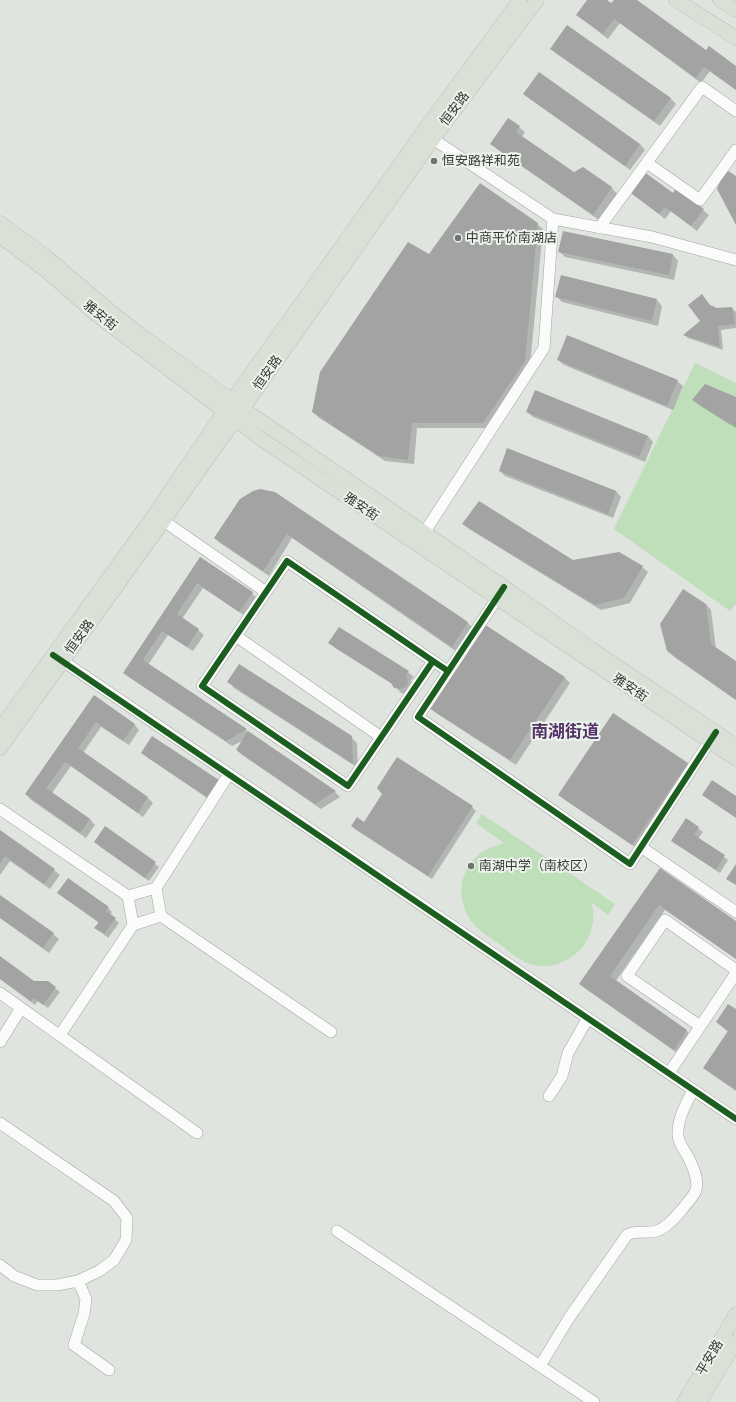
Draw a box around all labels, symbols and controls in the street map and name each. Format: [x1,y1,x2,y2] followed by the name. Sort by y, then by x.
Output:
[437,89,473,129] street label: 恒安路
[442,153,520,169] place label: 恒安路祥和苑
[429,156,439,166] marker: 恒安路祥和苑
[466,230,557,246] place label: 中商平价南湖店
[453,233,463,243] marker: 中商平价南湖店
[80,298,120,334] street label: 雅安街
[250,353,286,393] street label: 恒安路
[340,490,382,524] street label: 雅安街
[62,617,98,657] street label: 恒安路
[609,671,651,705] street label: 雅安街
[531,722,599,742] district label: 南湖街道
[479,858,596,874] place label: 南湖中学（南校区）
[466,861,476,871] marker: 南湖中学（南校区）
[693,1337,727,1379] street label: 平安路

